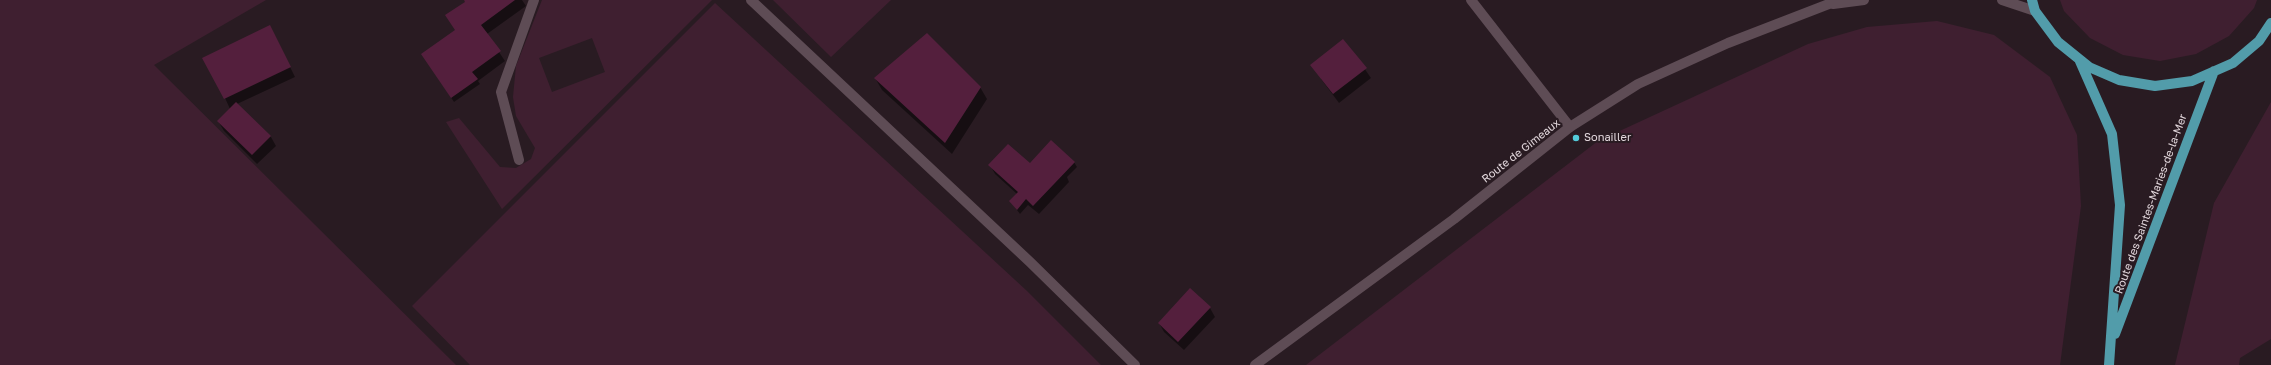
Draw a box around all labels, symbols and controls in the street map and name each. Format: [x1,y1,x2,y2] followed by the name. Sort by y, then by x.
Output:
[2112,112,2190,296] street label: Route des Saintes-Maries-de-la-Mer
[1479,116,1563,186] street label: Route de Gimeaux
[1584,131,1631,145] place label: Sonailler
[1571,133,1581,143] marker: Sonailler

